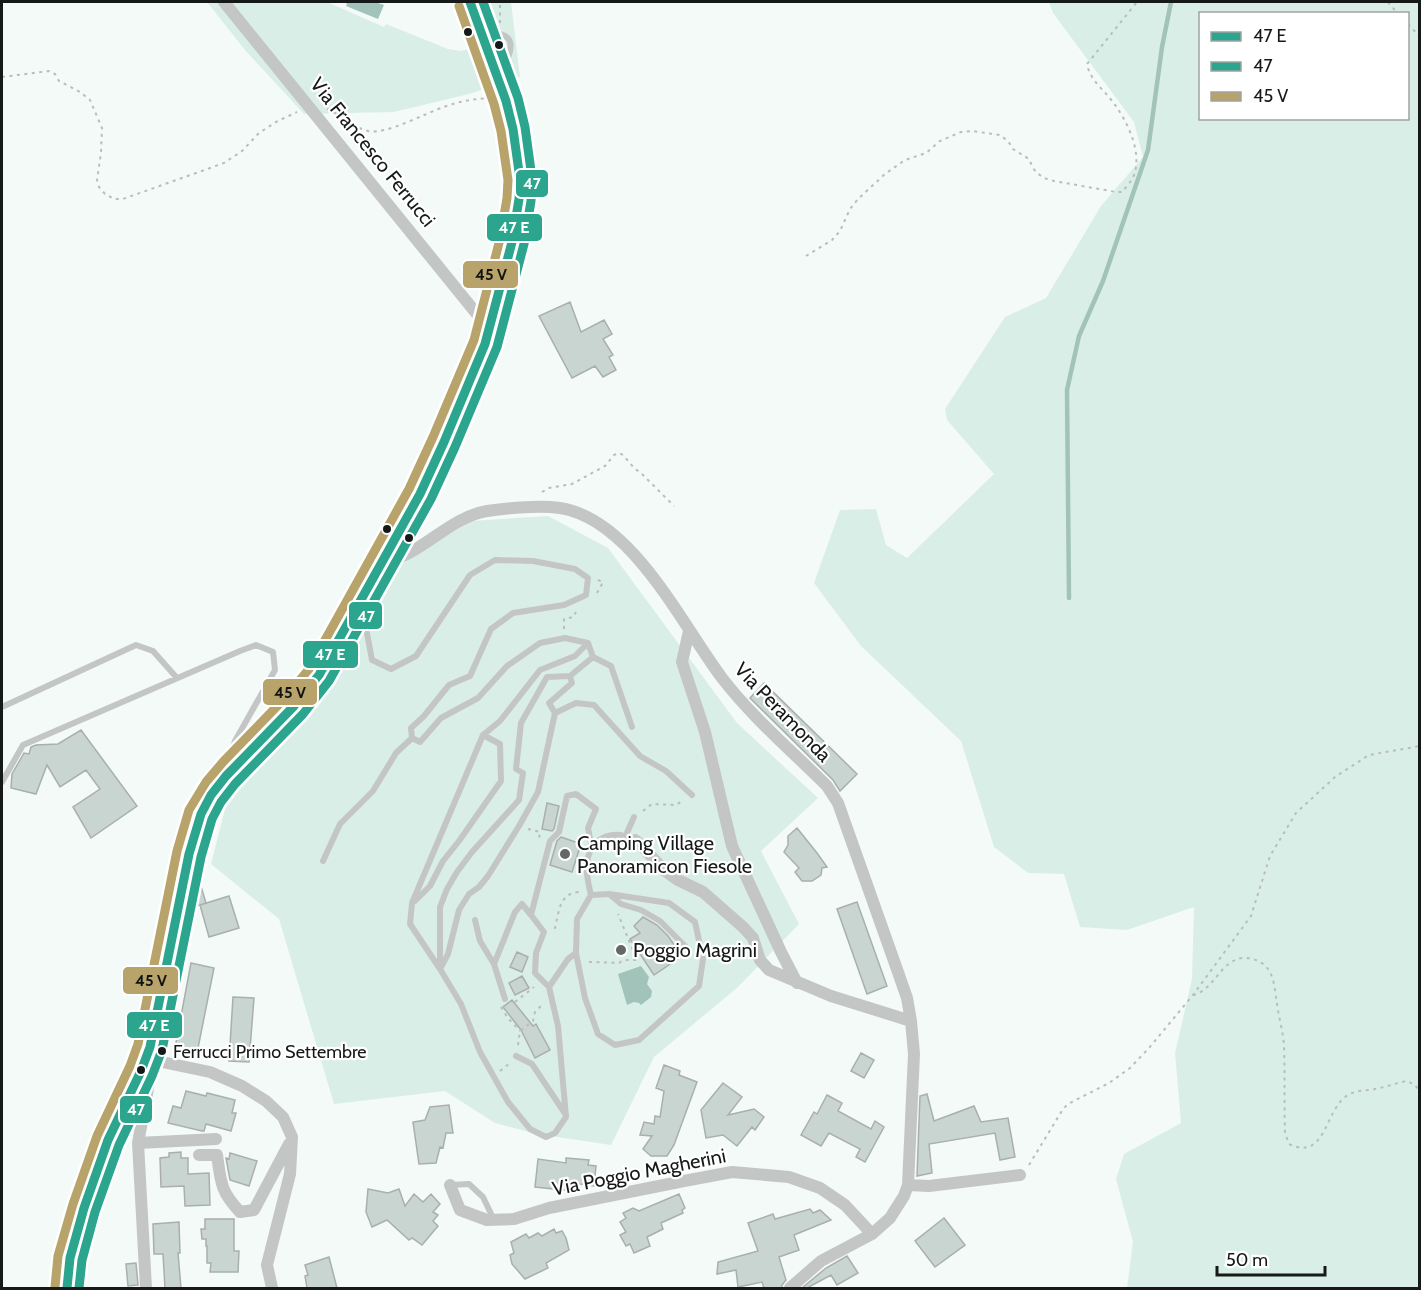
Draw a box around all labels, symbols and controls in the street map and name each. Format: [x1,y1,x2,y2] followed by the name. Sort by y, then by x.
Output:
[1199,12,1409,120] legend
[1253,25,1287,47] text: 47 E
[462,26,474,38] unlabelled marker
[493,39,505,51] unlabelled marker
[1253,55,1272,77] text: 47
[305,73,441,231] street label: Via Francesco Ferrucci
[1253,85,1288,107] text: 45 V
[515,169,549,198] line badge: 47
[523,174,542,193] text: 47
[486,213,543,242] line badge: 47 E
[499,218,529,237] text: 47 E
[462,260,519,289] line badge: 45 V
[475,265,507,284] text: 45 V
[381,523,393,535] unlabelled marker
[403,532,415,544] unlabelled marker
[348,601,383,630] line badge: 47
[357,607,376,626] text: 47
[302,640,359,669] line badge: 47 E
[315,645,345,664] text: 47 E
[730,657,837,767] street label: Via Peramonda
[262,678,318,706] line badge: 45 V
[274,683,306,702] text: 45 V
[577,831,752,878] place label: Camping Village Panoramicon Fiesole
[558,847,572,861] marker: Camping Village Panoramicon Fiesole
[633,938,757,962] place label: Poggio Magrini
[614,943,628,957] marker: Poggio Magrini
[122,966,179,995] line badge: 45 V
[135,971,167,990] text: 45 V
[126,1011,183,1039] line badge: 47 E
[139,1016,169,1035] text: 47 E
[173,1041,367,1063] place label: Ferrucci Primo Settembre
[156,1045,168,1057] marker: Ferrucci Primo Settembre
[135,1064,147,1076] unlabelled marker
[119,1095,153,1124] line badge: 47
[127,1100,146,1119] text: 47
[550,1143,728,1201] street label: Via Poggio Magherini
[1217,1239,1325,1277] scale bar
[1226,1249,1268,1271] text: 50 m

